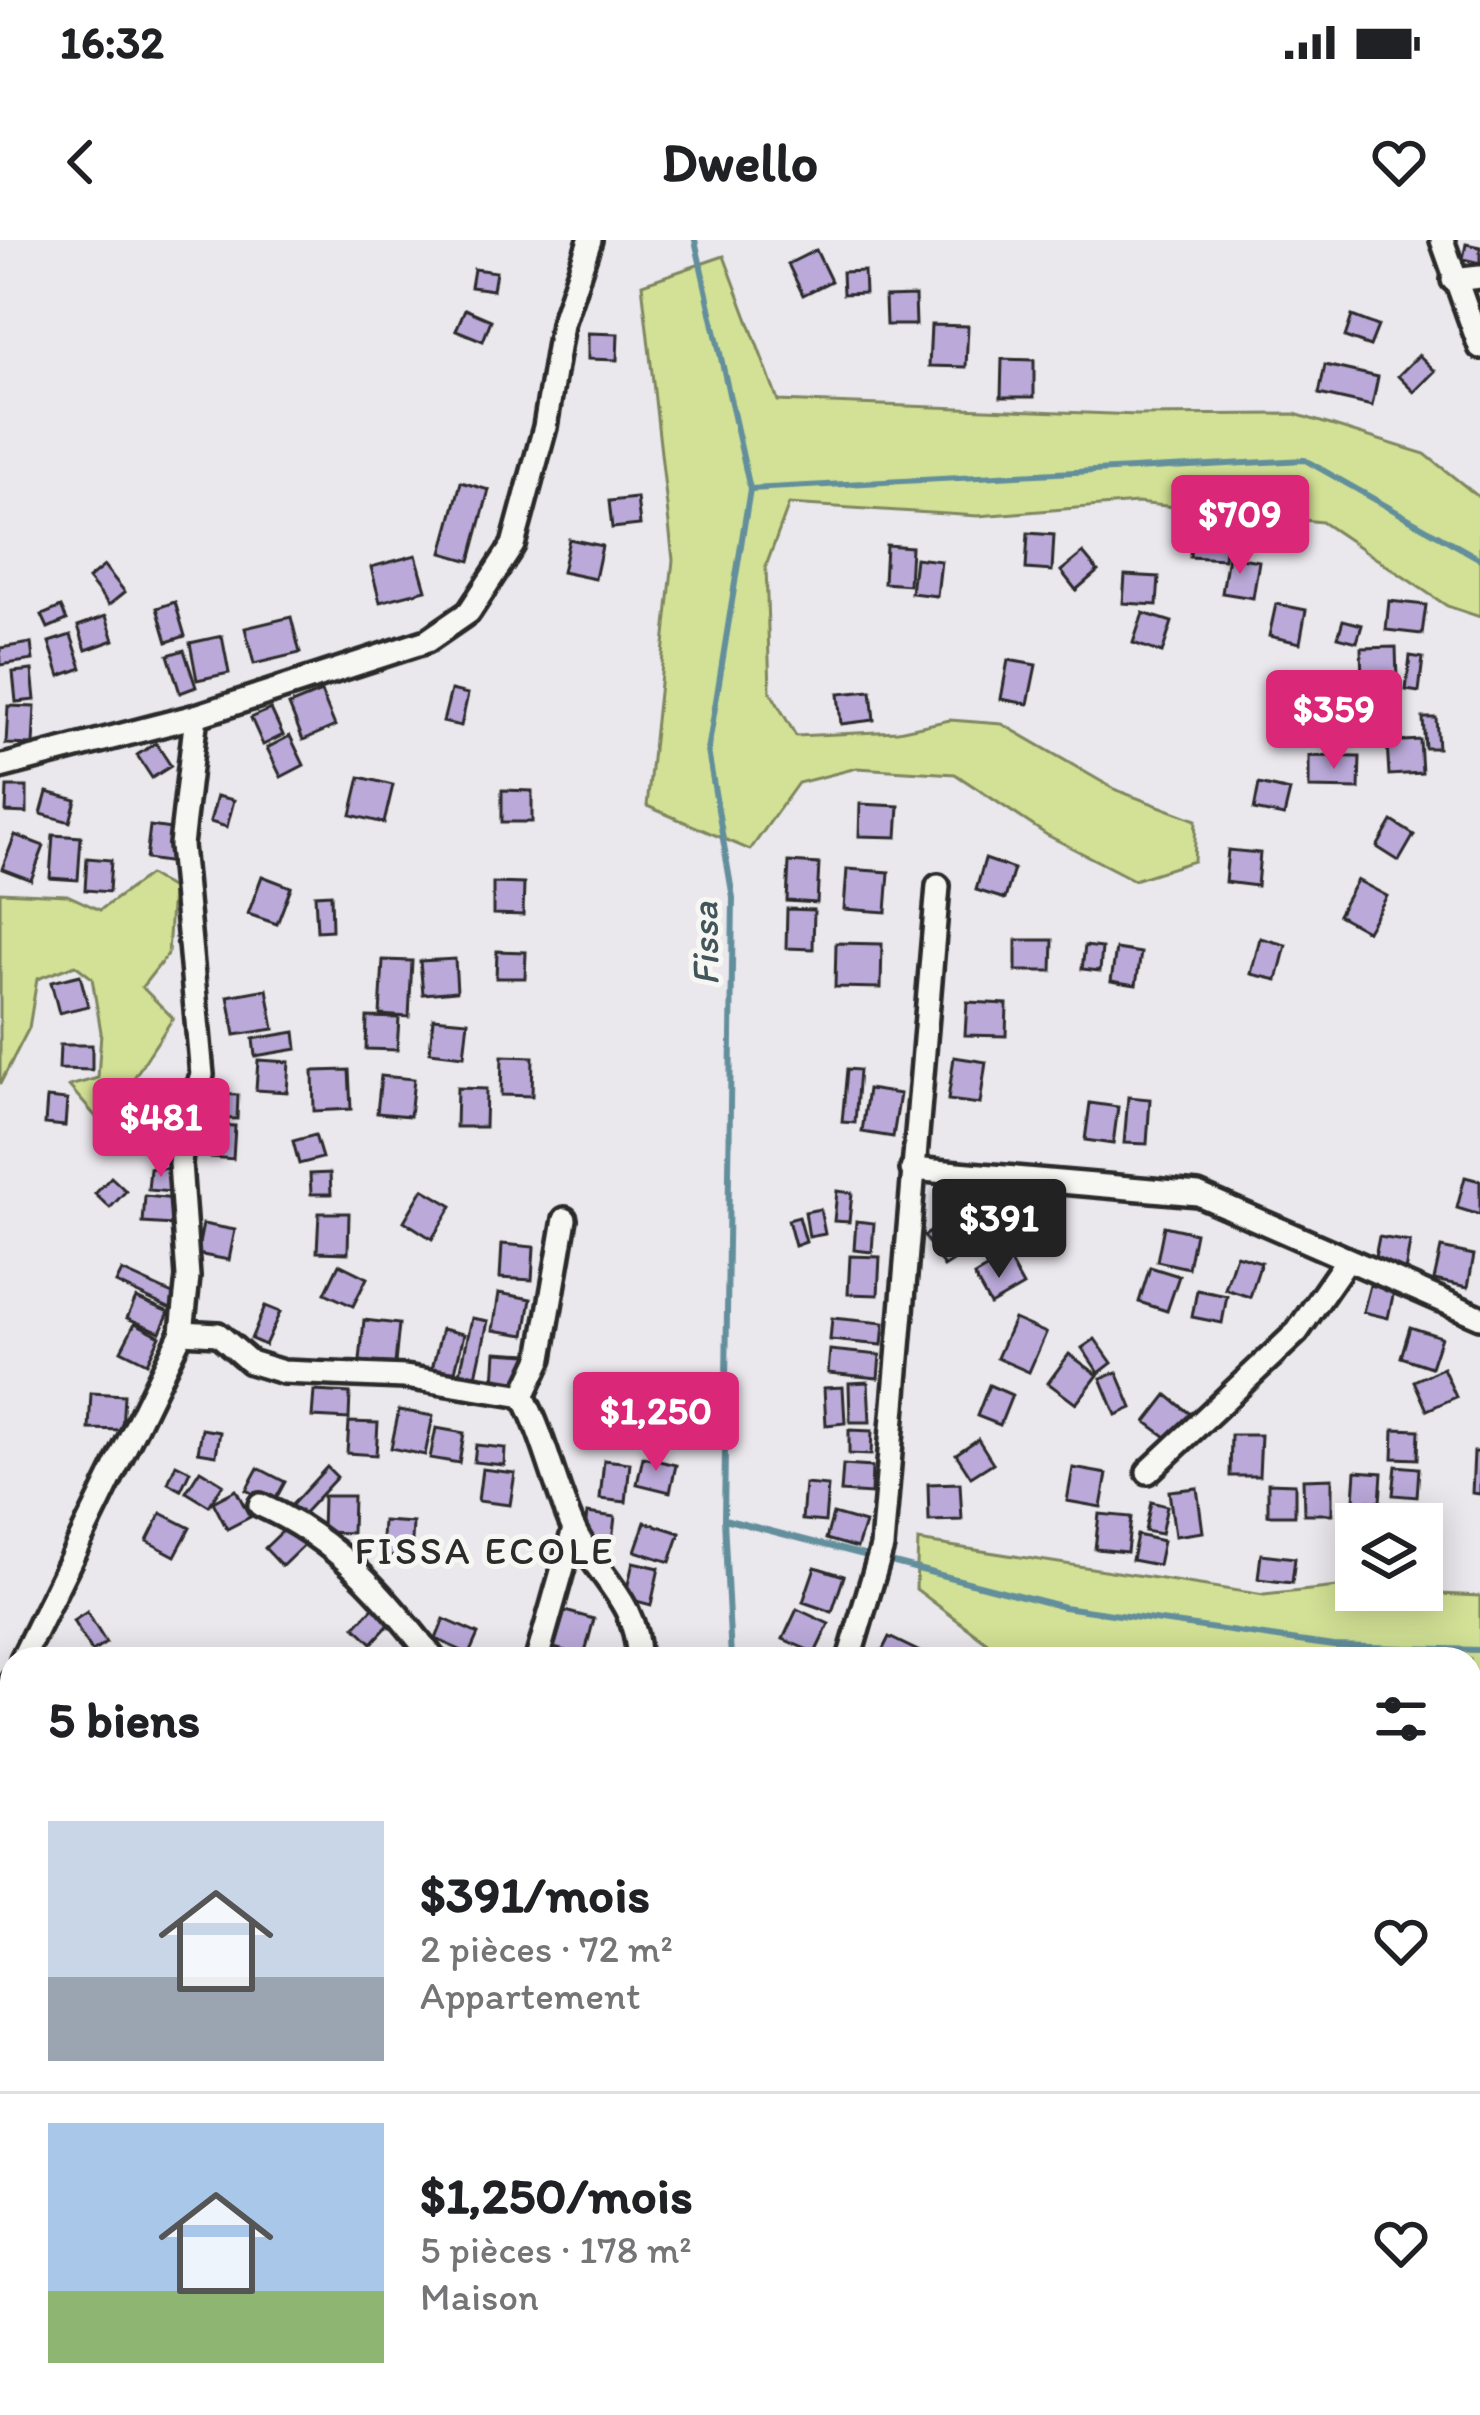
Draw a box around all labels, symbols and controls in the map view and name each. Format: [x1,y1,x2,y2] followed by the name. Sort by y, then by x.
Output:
[60,15,164,69] text: 16:32
[48,129,114,195] icon: back
[1366,129,1432,195] icon: heart
[662,130,818,195] text: Dwello
[1169,475,1311,577] pin: $709
[1198,490,1282,537] text: $709
[1263,670,1405,772] pin: $359
[1293,685,1375,732] text: $359
[680,901,729,986] water label: Fissa
[90,1078,232,1180] pin: $481
[120,1093,202,1140] text: $481
[928,1179,1070,1281] pin: $391
[959,1194,1039,1241] text: $391
[558,1372,754,1474] pin: $1,250
[600,1387,712,1434] text: $1,250
[1335,1503,1443,1611] map controls
[1335,1503,1443,1611] button: layers
[354,1527,616,1574] district label: FISSA ECOLE
[1368,1686,1434,1752] icon: filters
[48,1689,200,1750] text: 5 biens
[420,1864,650,1925] text: $391/mois
[144,1869,288,2013] icon: home
[1368,1908,1434,1974] icon: heart
[420,1925,673,1972] text: 2 pièces · 72 m²
[420,1972,641,2019] text: Appartement
[420,2165,693,2226] text: $1,250/mois
[144,2171,288,2315] icon: home
[1368,2210,1434,2276] icon: heart
[420,2226,692,2273] text: 5 pièces · 178 m²
[420,2273,539,2320] text: Maison

